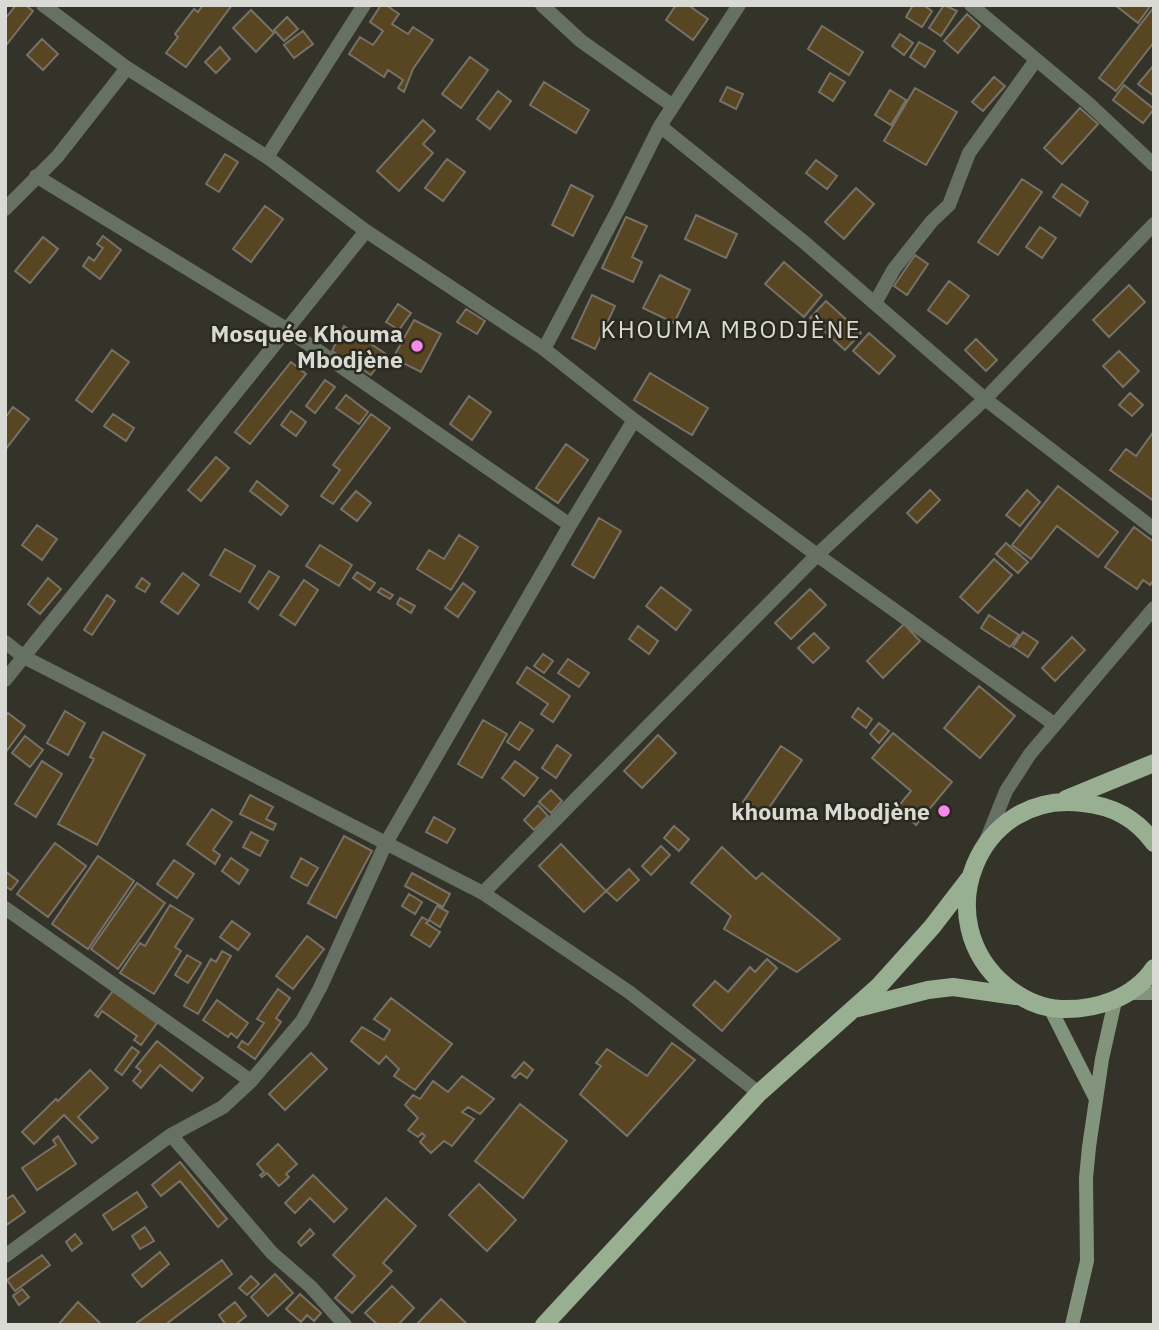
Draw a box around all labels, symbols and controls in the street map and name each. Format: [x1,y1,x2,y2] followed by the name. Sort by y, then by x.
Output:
[600,313,862,345] district label: KHOUMA MBODJÈNE
[211,318,403,374] place label: Mosquée Khouma Mbodjène
[409,338,425,354] marker: Mosquée Khouma Mbodjène
[731,796,930,826] place label: khouma Mbodjène
[936,803,952,819] marker: khouma Mbodjène

